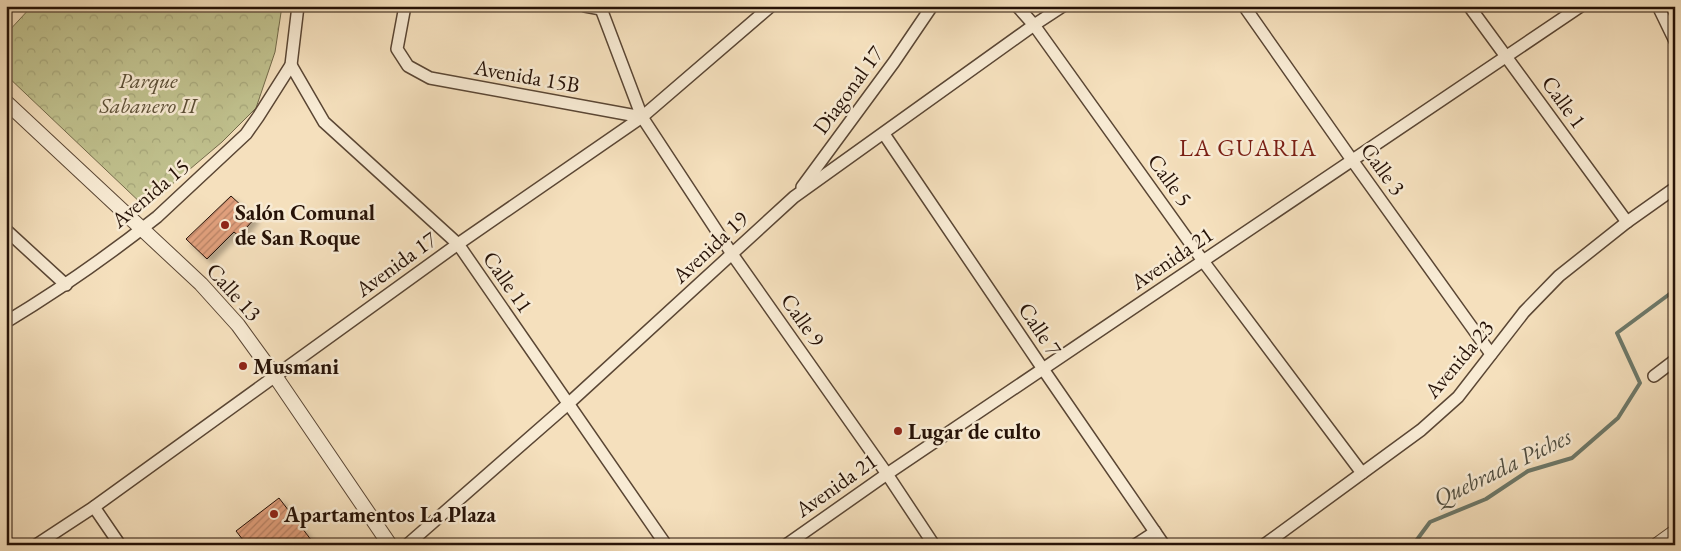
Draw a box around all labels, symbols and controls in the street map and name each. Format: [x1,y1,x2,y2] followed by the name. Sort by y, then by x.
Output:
[806,40,890,140] street label: Diagonal 17
[471,52,582,100] street label: Avenida 15B
[99,66,199,120] park label: Parque Sabanero II
[1535,70,1593,134] street label: Calle 1
[1179,132,1317,163] district label: LA GUARIA
[1354,137,1412,201] street label: Calle 3
[1141,148,1199,212] street label: Calle 5
[104,152,195,235] street label: Avenida 15
[235,198,375,252] place label: Salón Comunal de San Roque
[665,204,755,290] street label: Avenida 19
[219,219,231,231] marker: Salón Comunal de San Roque
[1124,220,1219,297] street label: Avenida 21
[349,224,443,304] street label: Avenida 17
[476,245,540,319] street label: Calle 11
[200,257,268,327] street label: Calle 13
[774,288,832,353] street label: Calle 9
[1012,297,1069,362] street label: Calle 7
[1417,314,1500,405] street label: Avenida 23
[253,352,340,381] place label: Musmani
[237,360,249,372] marker: Musmani
[908,417,1041,446] place label: Lugar de culto
[1428,420,1576,514] water label: Quebrada Piches
[892,425,904,437] marker: Lugar de culto
[788,446,883,524] street label: Avenida 21
[283,500,496,529] place label: Apartamentos La Plaza
[268,508,280,520] marker: Apartamentos La Plaza

